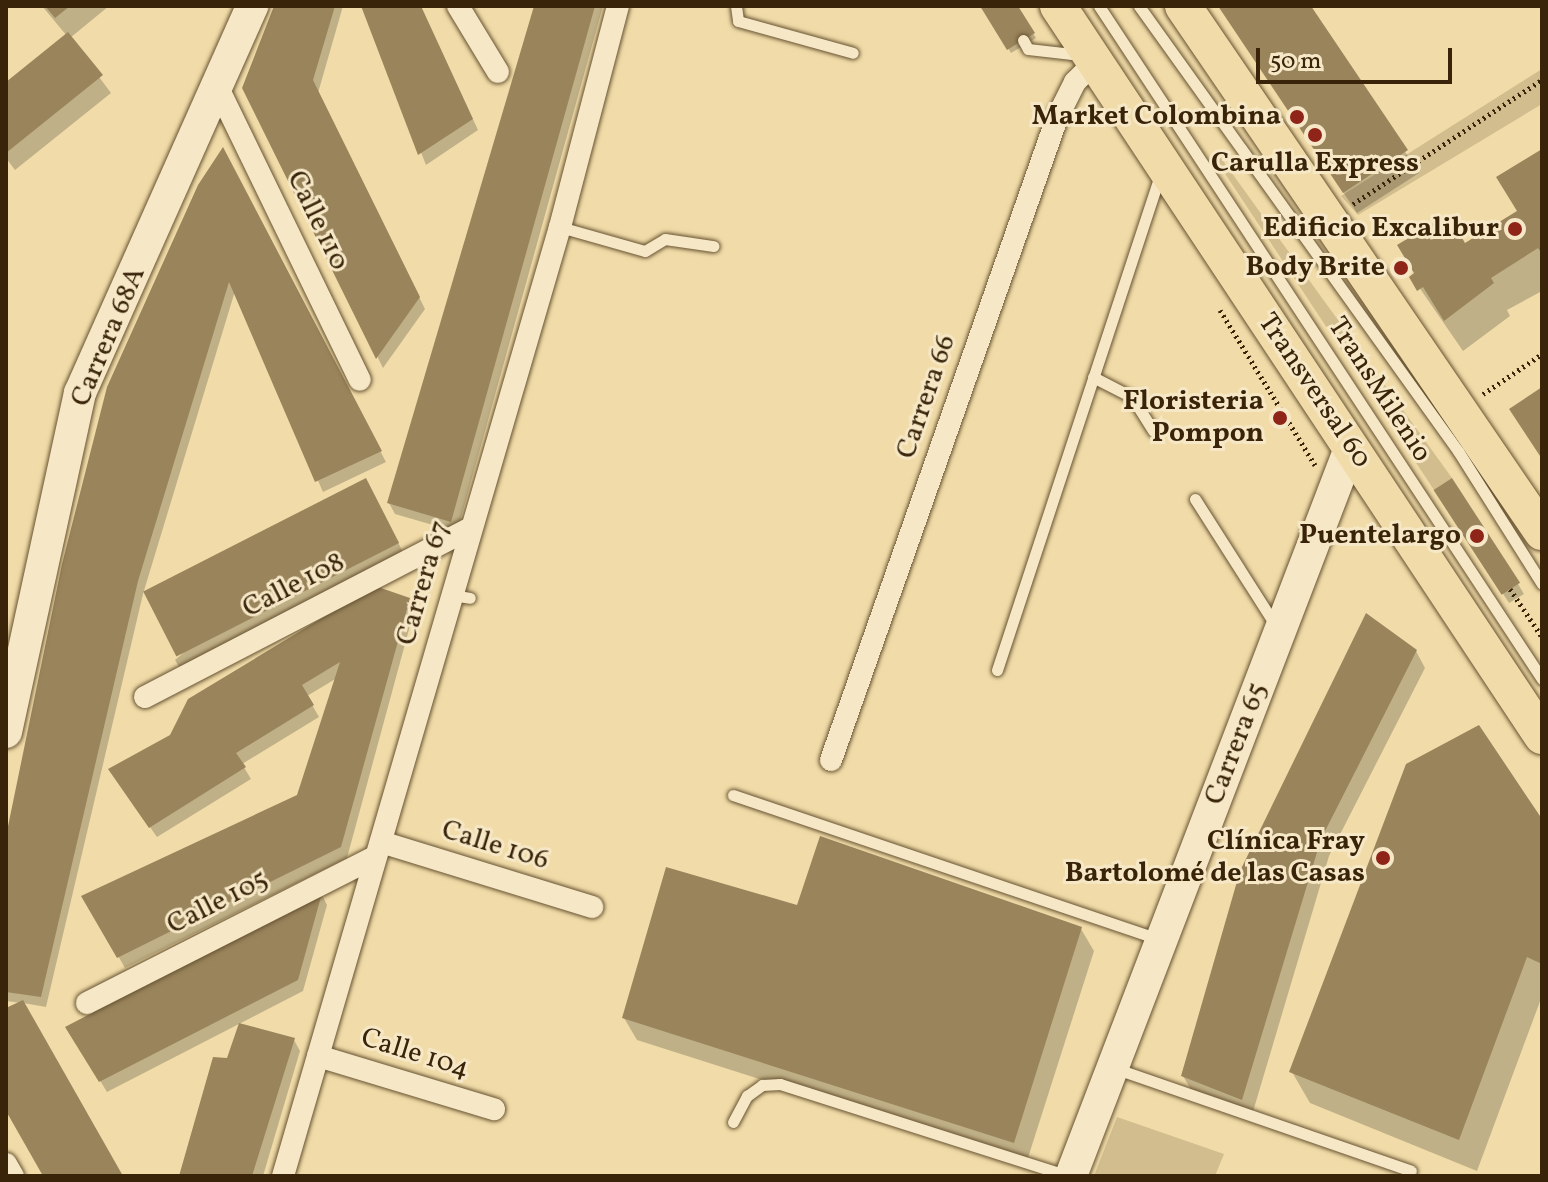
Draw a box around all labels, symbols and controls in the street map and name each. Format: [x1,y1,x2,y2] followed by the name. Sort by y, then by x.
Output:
[1260,32,1456,82] scale bar
[1270,45,1322,79] text: 50 m
[1032,100,1281,134] place label: Market Colombina
[1288,108,1306,126] marker: Market Colombina
[1306,126,1324,144] marker: Carulla Express
[1211,147,1419,181] place label: Carulla Express
[279,166,355,276] street label: Calle 110
[1263,212,1499,246] place label: Edificio Excalibur
[1506,220,1524,238] marker: Edificio Excalibur
[1245,251,1385,285] place label: Body Brite
[1392,259,1410,277] marker: Body Brite
[65,262,153,412] street label: Carrera 68A
[1250,307,1378,475] street label: Transversal 60
[1320,311,1438,469] street label: TransMilenio
[890,331,964,463] street label: Carrera 66
[1123,385,1264,451] place label: Floristeria Pompon
[1271,409,1289,427] marker: Floristeria Pompon
[390,517,458,649] street label: Carrera 67
[1299,519,1461,553] place label: Puentelargo
[1468,527,1486,545] marker: Puentelargo
[237,546,351,626] street label: Calle 108
[1198,678,1276,810] street label: Carrera 65
[437,814,553,878] street label: Calle 106
[1065,825,1365,891] place label: Clínica Fray Bartolomé de las Casas
[1372,847,1394,869] marker: Clínica Fray Bartolomé de las Casas
[162,863,274,943] street label: Calle 105
[357,1022,473,1086] street label: Calle 104

